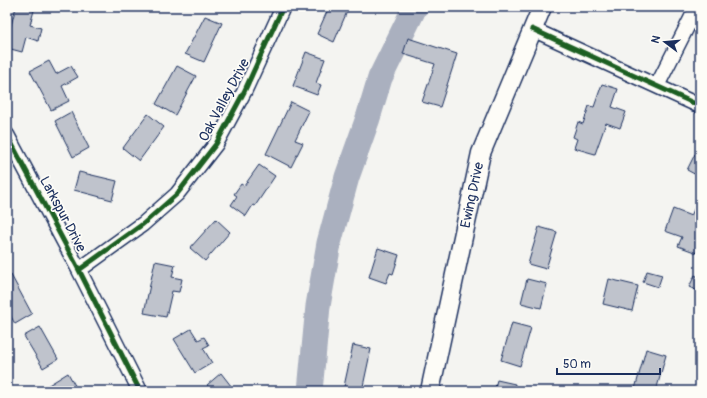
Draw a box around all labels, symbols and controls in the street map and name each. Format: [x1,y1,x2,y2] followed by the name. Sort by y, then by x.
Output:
[645,22,685,62] north arrow
[649,33,663,45] text: N
[195,55,253,144] street label: Oak Valley Drive
[457,160,487,230] street label: Ewing Drive
[36,173,90,255] street label: Larkspur Drive
[557,350,660,376] scale bar
[563,357,591,372] text: 50 m

